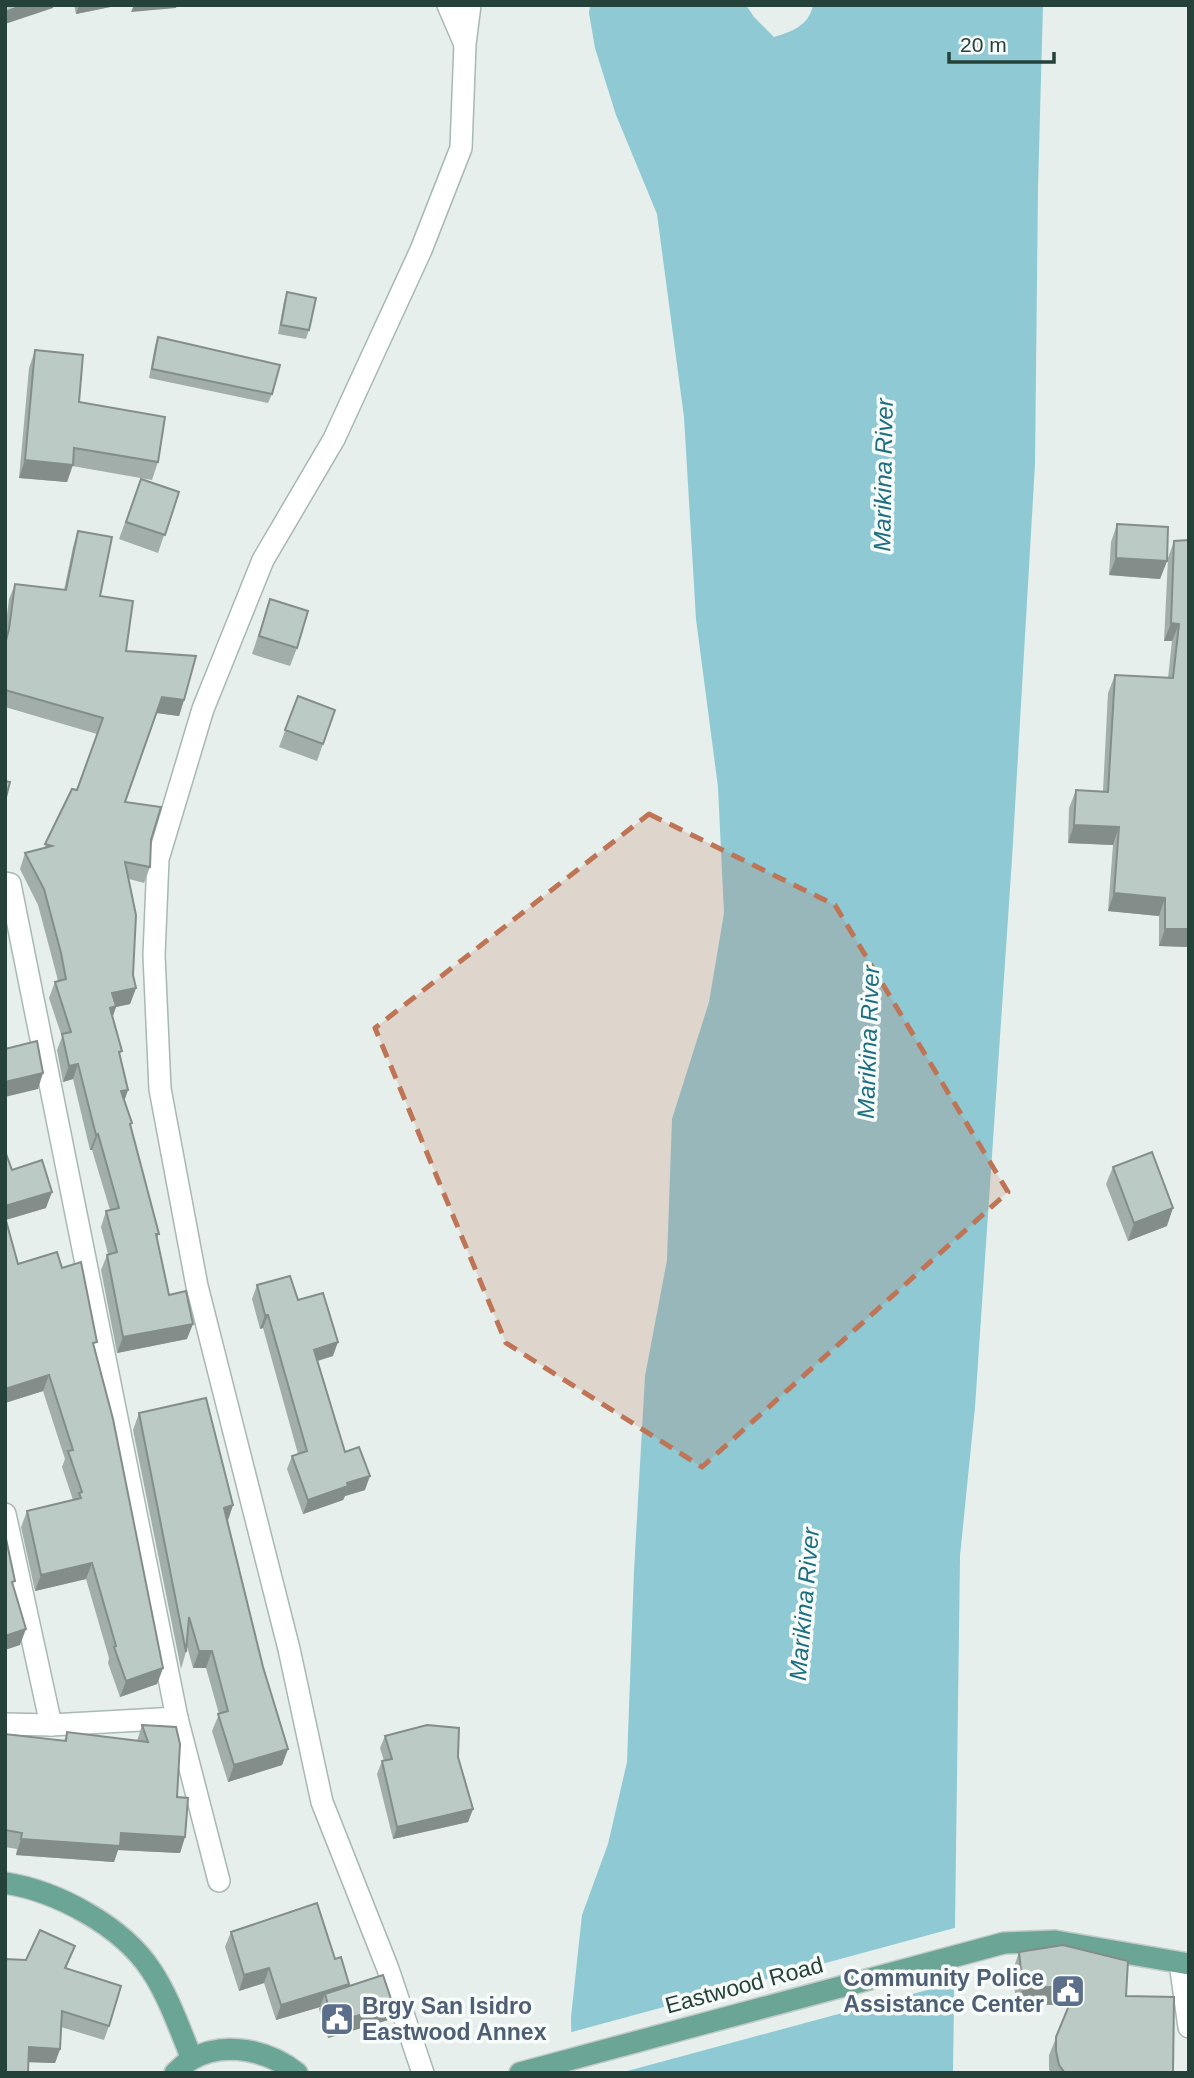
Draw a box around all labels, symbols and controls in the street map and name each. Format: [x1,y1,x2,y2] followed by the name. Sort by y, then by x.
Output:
[949,21,1054,65] scale bar
[960,33,1007,56] text: 20 m
[868,397,898,552] water label: Marikina River
[852,964,884,1119] water label: Marikina River
[784,1525,824,1682] water label: Marikina River
[662,1951,826,2019] street label: Eastwood Road
[843,1965,1044,2017] place label: Community Police Assistance Center
[1049,1972,1087,2010] public building icon: Community Police Assistance Center
[362,1993,547,2045] place label: Brgy San Isidro Eastwood Annex
[318,2000,356,2038] public building icon: Brgy San Isidro Eastwood Annex

